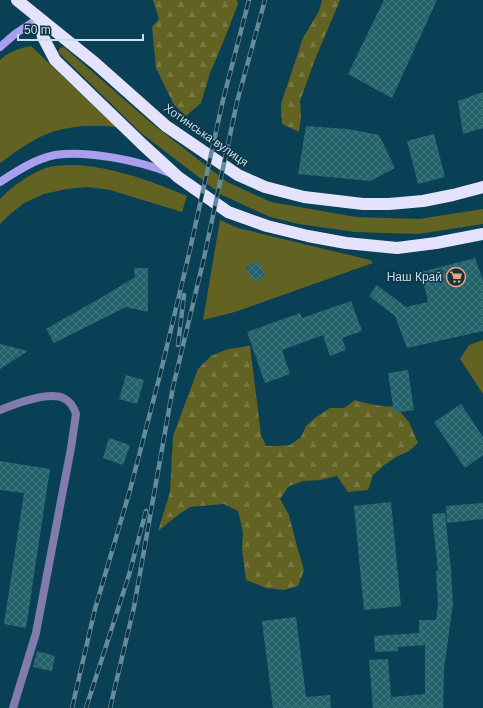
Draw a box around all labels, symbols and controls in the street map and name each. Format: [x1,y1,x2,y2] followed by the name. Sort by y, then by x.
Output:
[18,16,143,42] scale bar
[24,23,51,37] text: 50 m
[161,101,251,169] street label: Хотинська вулиця
[445,266,467,288] supermarket icon: Наш Край
[387,270,442,284] place label: Наш Край

